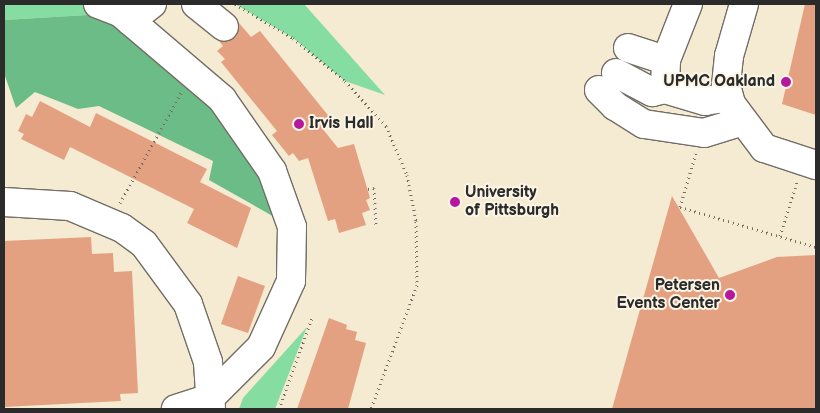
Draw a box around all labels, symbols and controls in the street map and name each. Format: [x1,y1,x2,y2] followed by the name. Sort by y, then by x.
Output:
[663,72,775,92] place label: UPMC Oakland
[779,75,793,89] marker: UPMC Oakland
[309,114,374,134] place label: Irvis Hall
[293,118,305,130] marker: Irvis Hall
[465,183,559,221] place label: University of Pittsburgh
[449,196,461,208] marker: University of Pittsburgh
[616,276,720,314] place label: Petersen Events Center
[724,289,736,301] marker: Petersen Events Center

